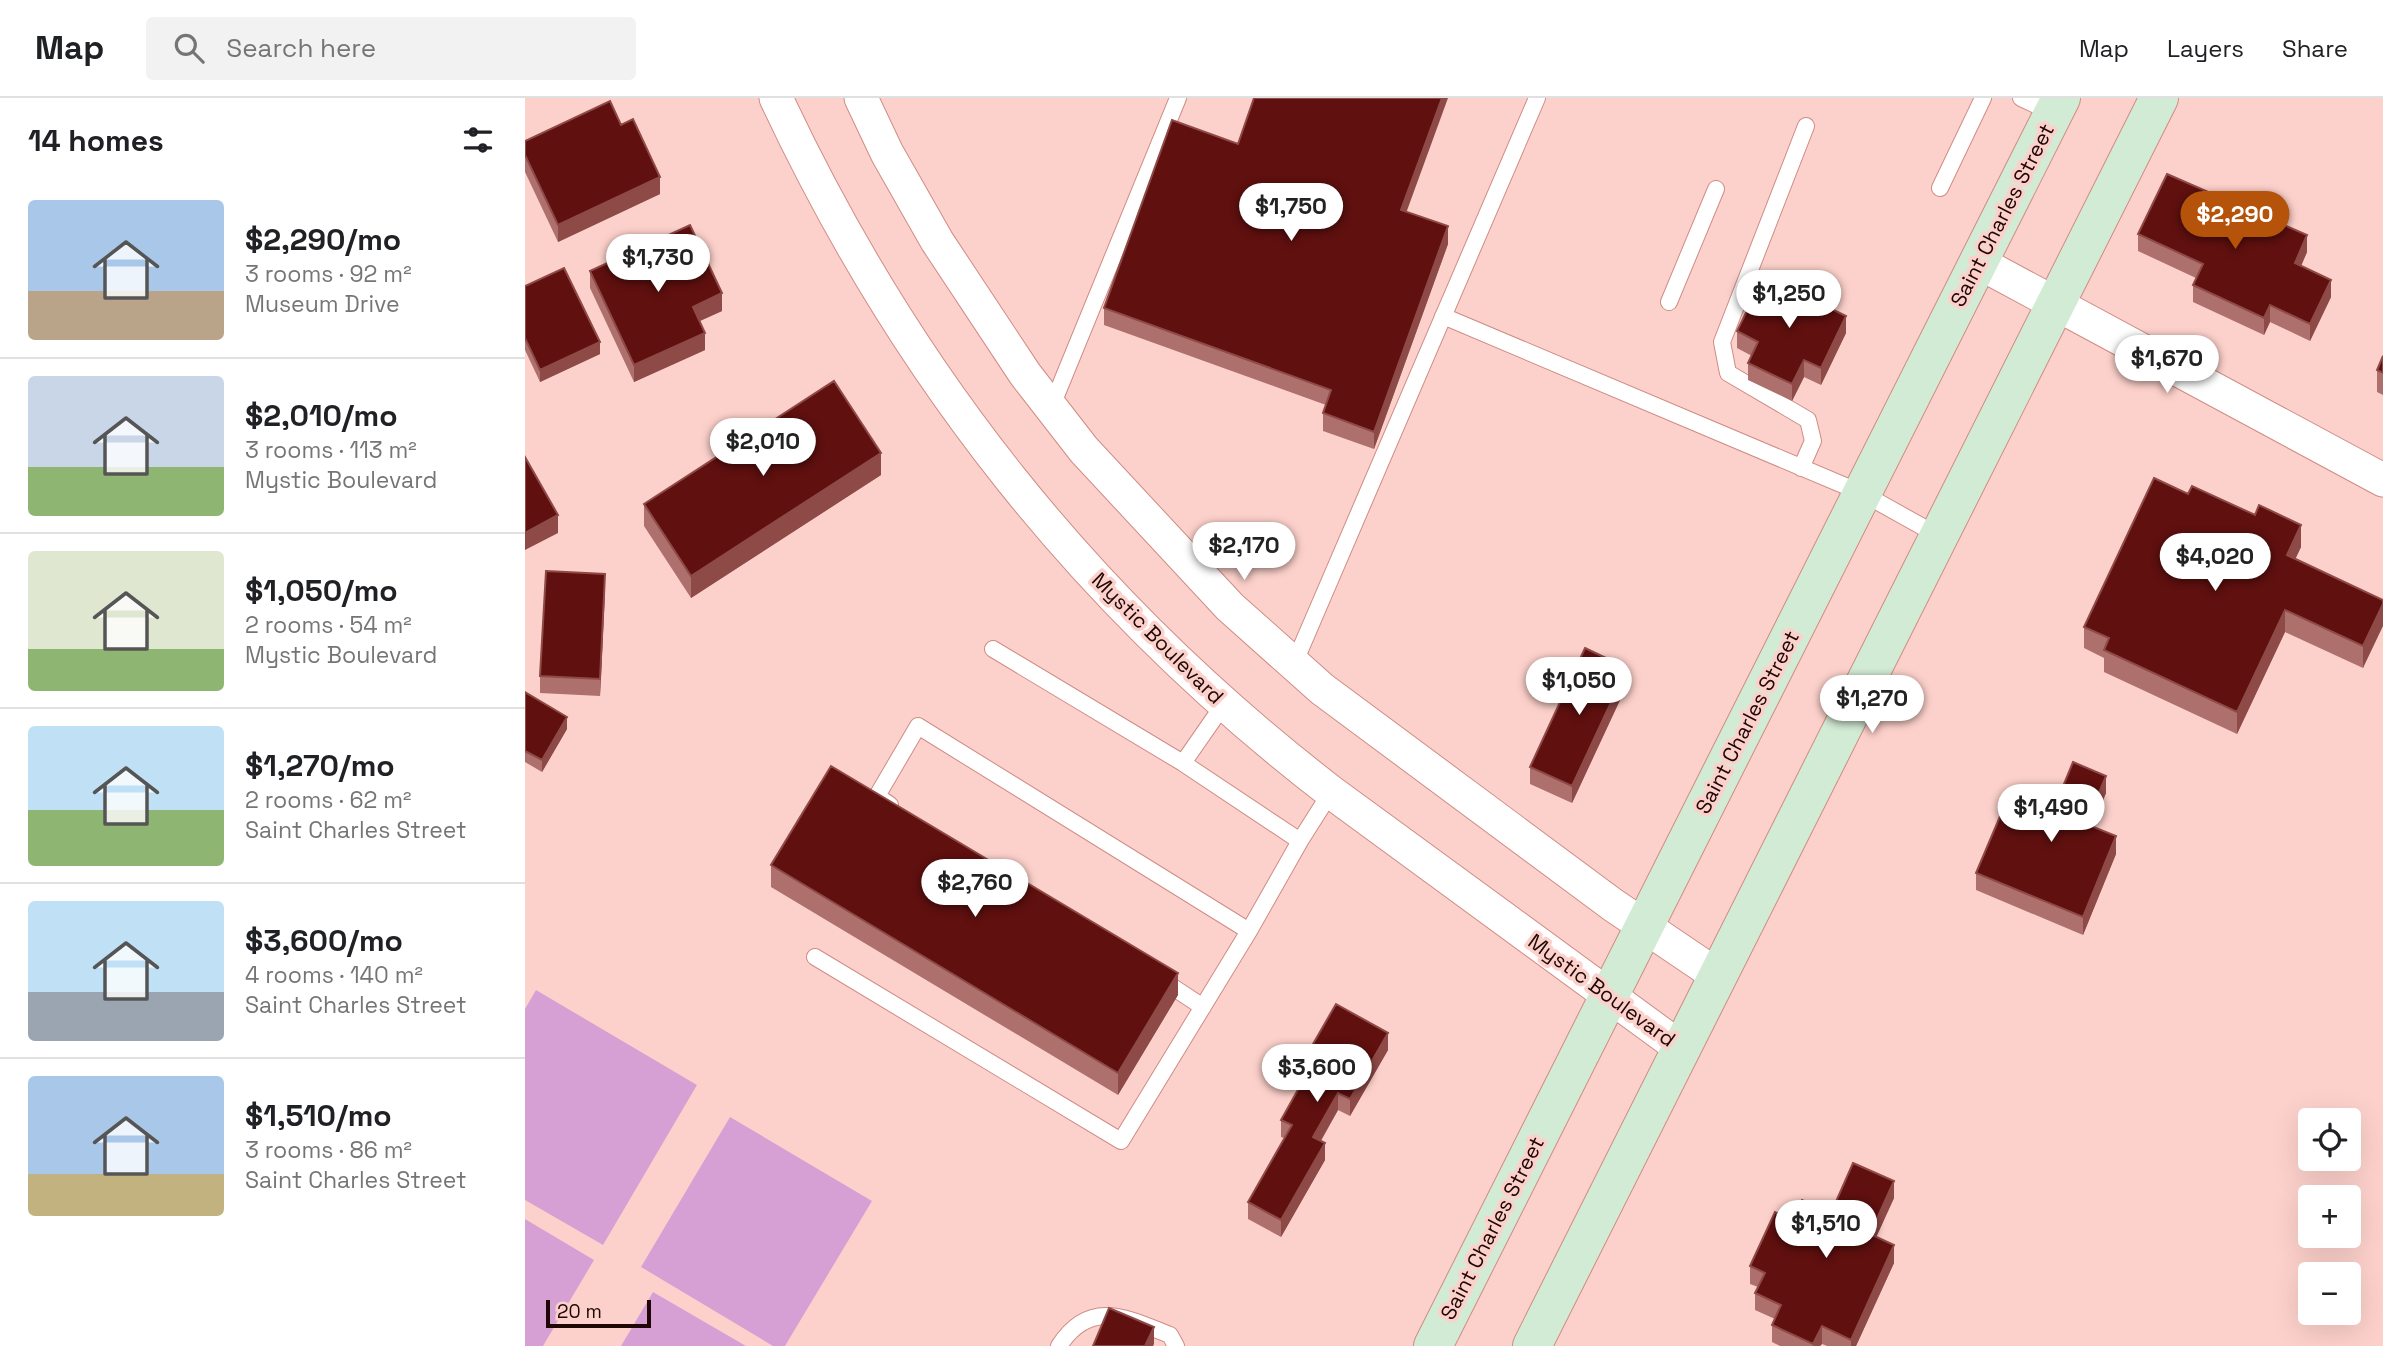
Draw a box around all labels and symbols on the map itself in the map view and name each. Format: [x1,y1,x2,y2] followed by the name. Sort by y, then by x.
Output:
[1944,119,2060,311] street label: Saint Charles Street
[1234,184,1348,243] pin: $1,750
[2178,192,2292,251] pin: $2,290
[601,234,715,294] pin: $1,730
[1732,271,1846,330] pin: $1,250
[2110,336,2224,395] pin: $1,670
[706,418,820,478] pin: $2,010
[1187,522,1301,582] pin: $2,170
[2158,533,2272,593] pin: $4,020
[1086,566,1230,710] street label: Mystic Boulevard
[1689,626,1805,818] street label: Saint Charles Street
[1522,658,1636,717] pin: $1,050
[1815,676,1929,735] pin: $1,270
[1994,784,2108,844] pin: $1,490
[918,860,1032,919] pin: $2,760
[1523,927,1681,1053] street label: Mystic Boulevard
[1260,1044,1374,1104] pin: $3,600
[1434,1132,1550,1324] street label: Saint Charles Street
[1769,1200,1883,1260] pin: $1,510
[546,1297,651,1329] scale bar

